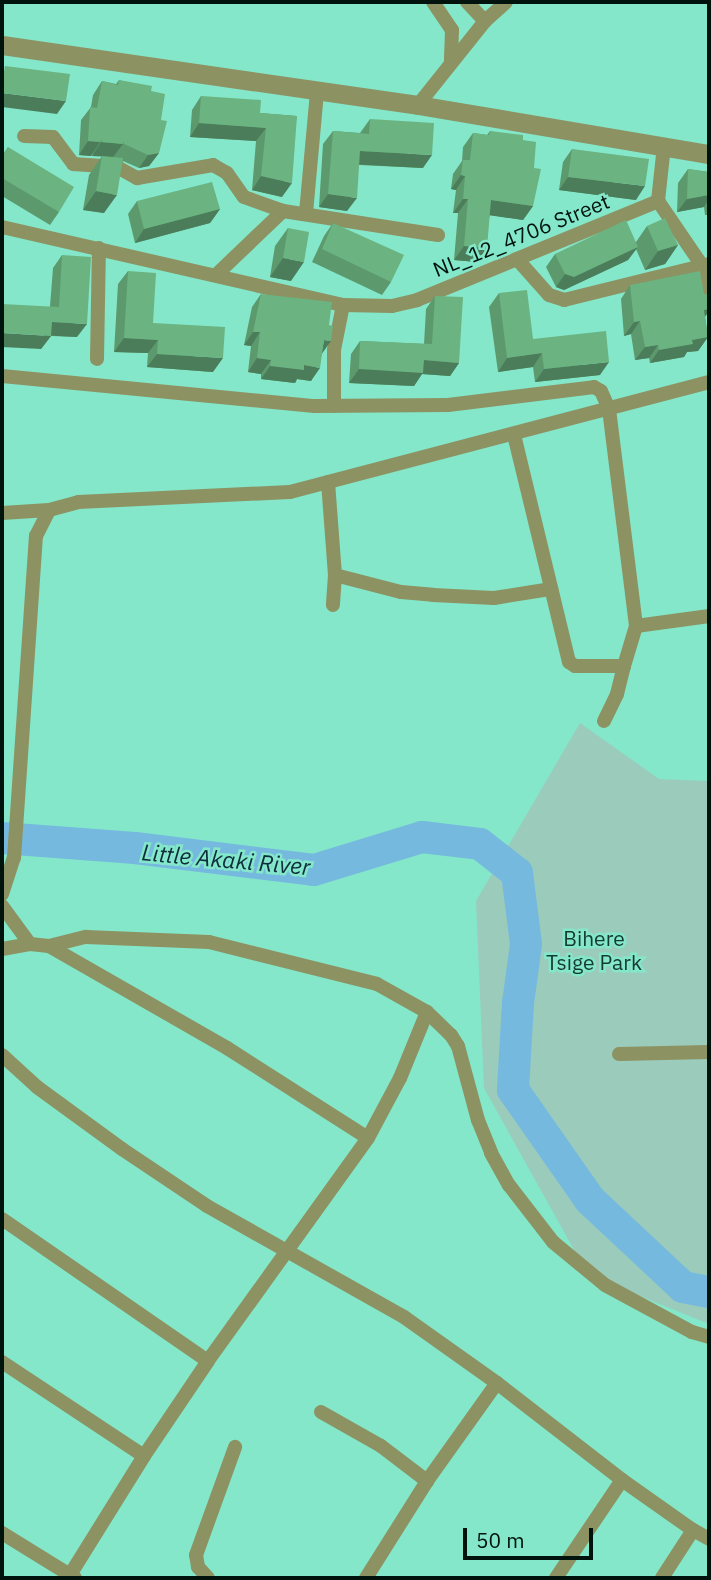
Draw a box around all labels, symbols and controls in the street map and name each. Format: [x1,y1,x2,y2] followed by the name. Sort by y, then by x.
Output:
[429,188,613,282] street label: NL_12_4706 Street
[140,838,312,880] water label: Little Akaki River
[546,925,642,975] park label: Bihere Tsige Park
[466,1514,596,1558] scale bar
[476,1526,525,1554] text: 50 m

